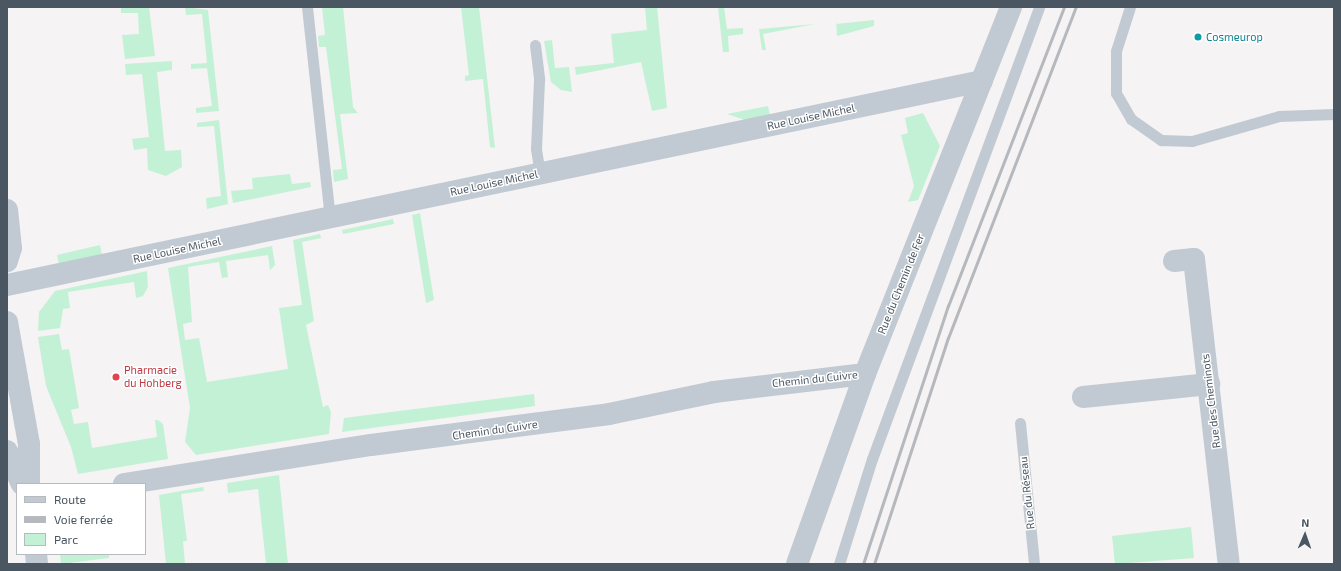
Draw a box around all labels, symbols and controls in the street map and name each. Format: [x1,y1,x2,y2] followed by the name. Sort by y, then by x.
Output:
[1206,30,1263,44] place label: Cosmeurop
[1193,32,1203,42] marker: Cosmeurop
[766,101,856,133] street label: Rue Louise Michel
[449,167,539,199] street label: Rue Louise Michel
[875,232,927,336] street label: Rue du Chemin de Fer
[132,234,222,266] street label: Rue Louise Michel
[1199,353,1223,449] street label: Rue des Cheminots
[124,364,182,390] place label: Pharmacie du Hohberg
[772,368,858,390] street label: Chemin du Cuivre
[111,372,121,382] marker: Pharmacie du Hohberg
[451,417,539,443] street label: Chemin du Cuivre
[1017,456,1037,530] street label: Rue du Réseau
[16,483,146,555] legend
[54,492,86,506] text: Route
[54,512,113,526] text: Voie ferrée
[1285,515,1325,555] north arrow
[1301,516,1310,529] text: N
[54,532,78,546] text: Parc

